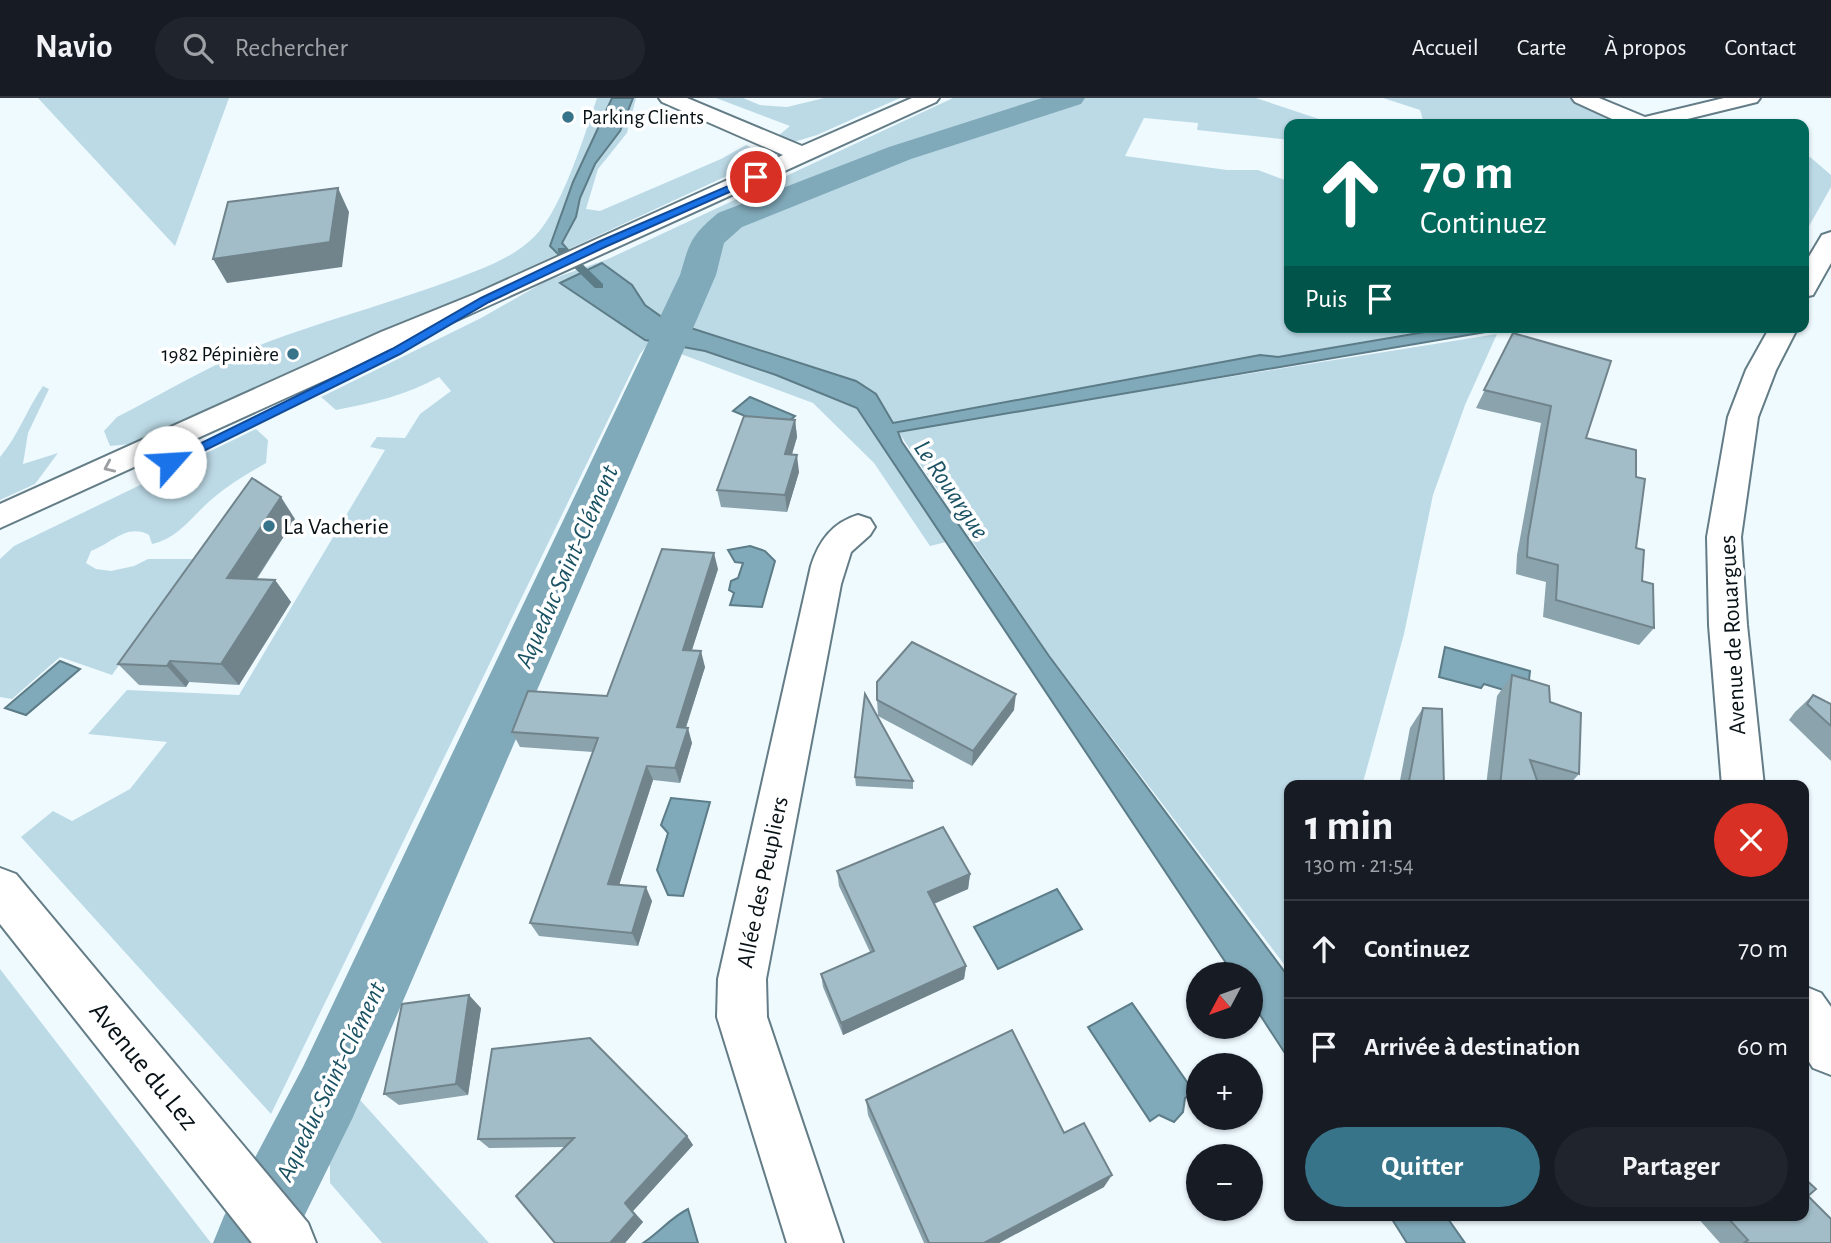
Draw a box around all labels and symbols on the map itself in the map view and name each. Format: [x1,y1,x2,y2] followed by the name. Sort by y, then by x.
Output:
[582,107,704,128] place label: Parking Clients
[560,109,576,125] marker: Parking Clients
[726,147,786,207] pin
[161,344,279,365] place label: 1982 Pépinière
[285,346,301,362] marker: 1982 Pépinière
[133,425,207,499] position arrow
[909,435,994,544] water label: Le Rouargue
[104,458,116,472] one-way arrow
[510,461,623,673] water label: Aqueduc Saint-Clément
[283,515,389,539] place label: La Vacherie
[261,518,277,534] marker: La Vacherie
[1716,534,1750,736] street label: Avenue de Rouargues
[733,794,793,970] street label: Allée des Peupliers
[1186,962,1264,1040] north arrow
[271,977,391,1186] water label: Aqueduc Saint-Clément
[84,997,203,1135] street label: Avenue du Lez

